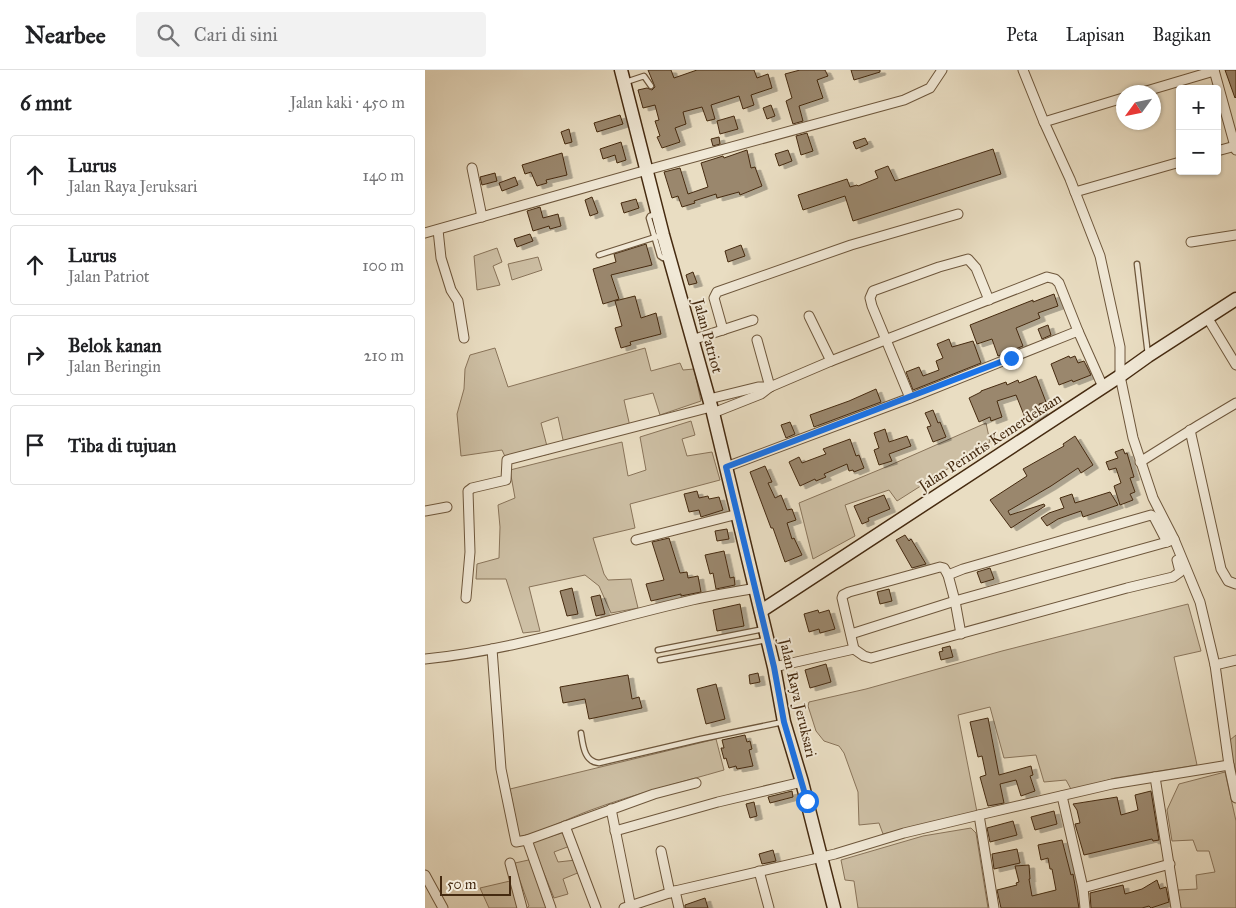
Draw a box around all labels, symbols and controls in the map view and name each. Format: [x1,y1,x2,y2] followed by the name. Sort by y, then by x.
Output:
[136,12,486,57] search box
[25,20,106,50] text: Nearbee
[154,21,182,49] icon: search
[194,23,278,46] text: Cari di sini
[1006,24,1038,46] text: Peta
[1066,24,1124,46] text: Lapisan
[1152,24,1211,46] text: Bagikan
[1116,85,1161,130] north arrow
[1176,85,1221,175] map controls
[1176,85,1221,130] button: +
[20,90,72,116] text: 6 mnt
[290,93,405,112] text: Jalan kaki · 450 m
[1176,130,1221,175] button: −
[68,154,116,177] text: Lurus
[21,161,49,189] icon: ahead
[363,166,404,185] text: 140 m
[68,177,197,196] text: Jalan Raya Jeruksari
[68,244,116,267] text: Lurus
[21,251,49,279] icon: ahead
[362,256,404,275] text: 100 m
[68,267,149,286] text: Jalan Patriot
[688,295,727,376] street label: Jalan Patriot
[68,334,162,357] text: Belok kanan
[21,341,49,369] icon: right
[364,346,404,365] text: 210 m
[1000,347,1023,370] route end
[68,357,161,376] text: Jalan Beringin
[913,389,1065,497] street label: Jalan Perintis Kemerdekaan
[21,431,49,459] icon: arrive
[68,434,176,457] text: Tiba di tujuan
[774,635,820,759] street label: Jalan Raya Jeruksari
[796,790,819,813] route start
[440,873,511,896] scale bar
[447,876,476,893] text: 50 m

